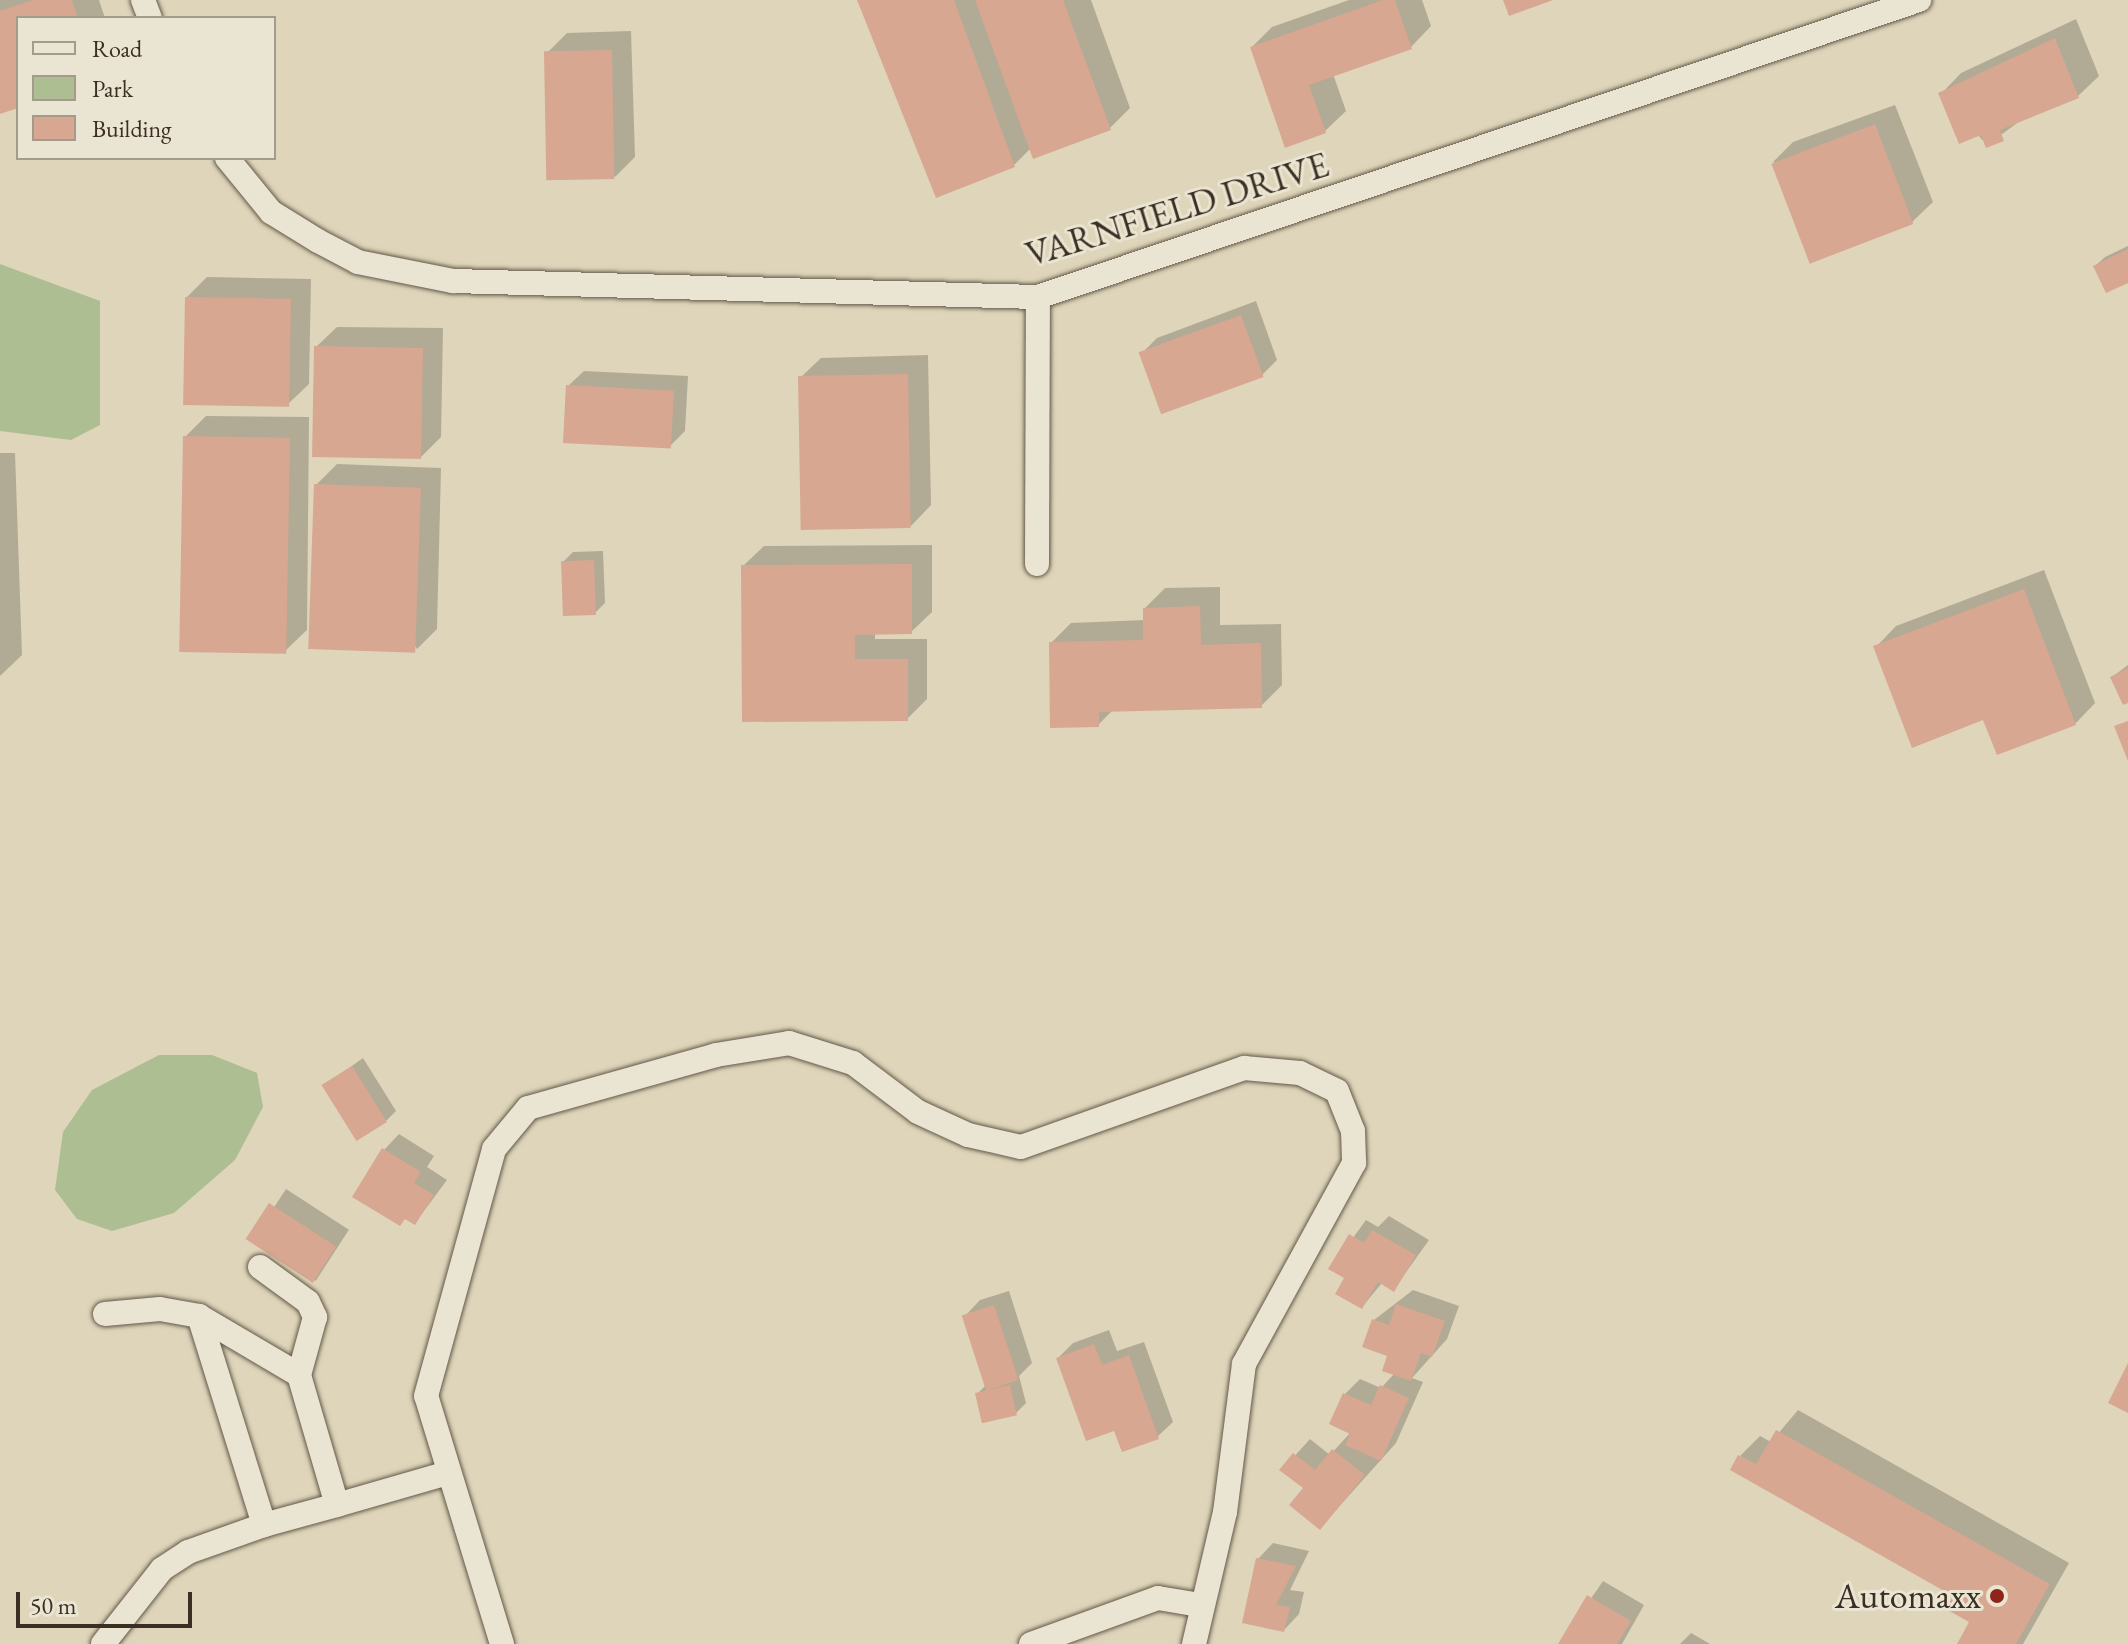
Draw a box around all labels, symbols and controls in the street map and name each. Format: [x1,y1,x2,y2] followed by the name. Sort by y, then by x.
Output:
[16,16,276,160] legend
[92,33,142,64] text: Road
[92,73,133,104] text: Park
[92,113,172,144] text: Building
[1020,142,1334,276] street label: VARNFIELD DRIVE
[1835,1574,1981,1618] place label: Automaxx
[20,1576,196,1626] scale bar
[1988,1587,2006,1605] marker: Automaxx
[30,1590,77,1621] text: 50 m

